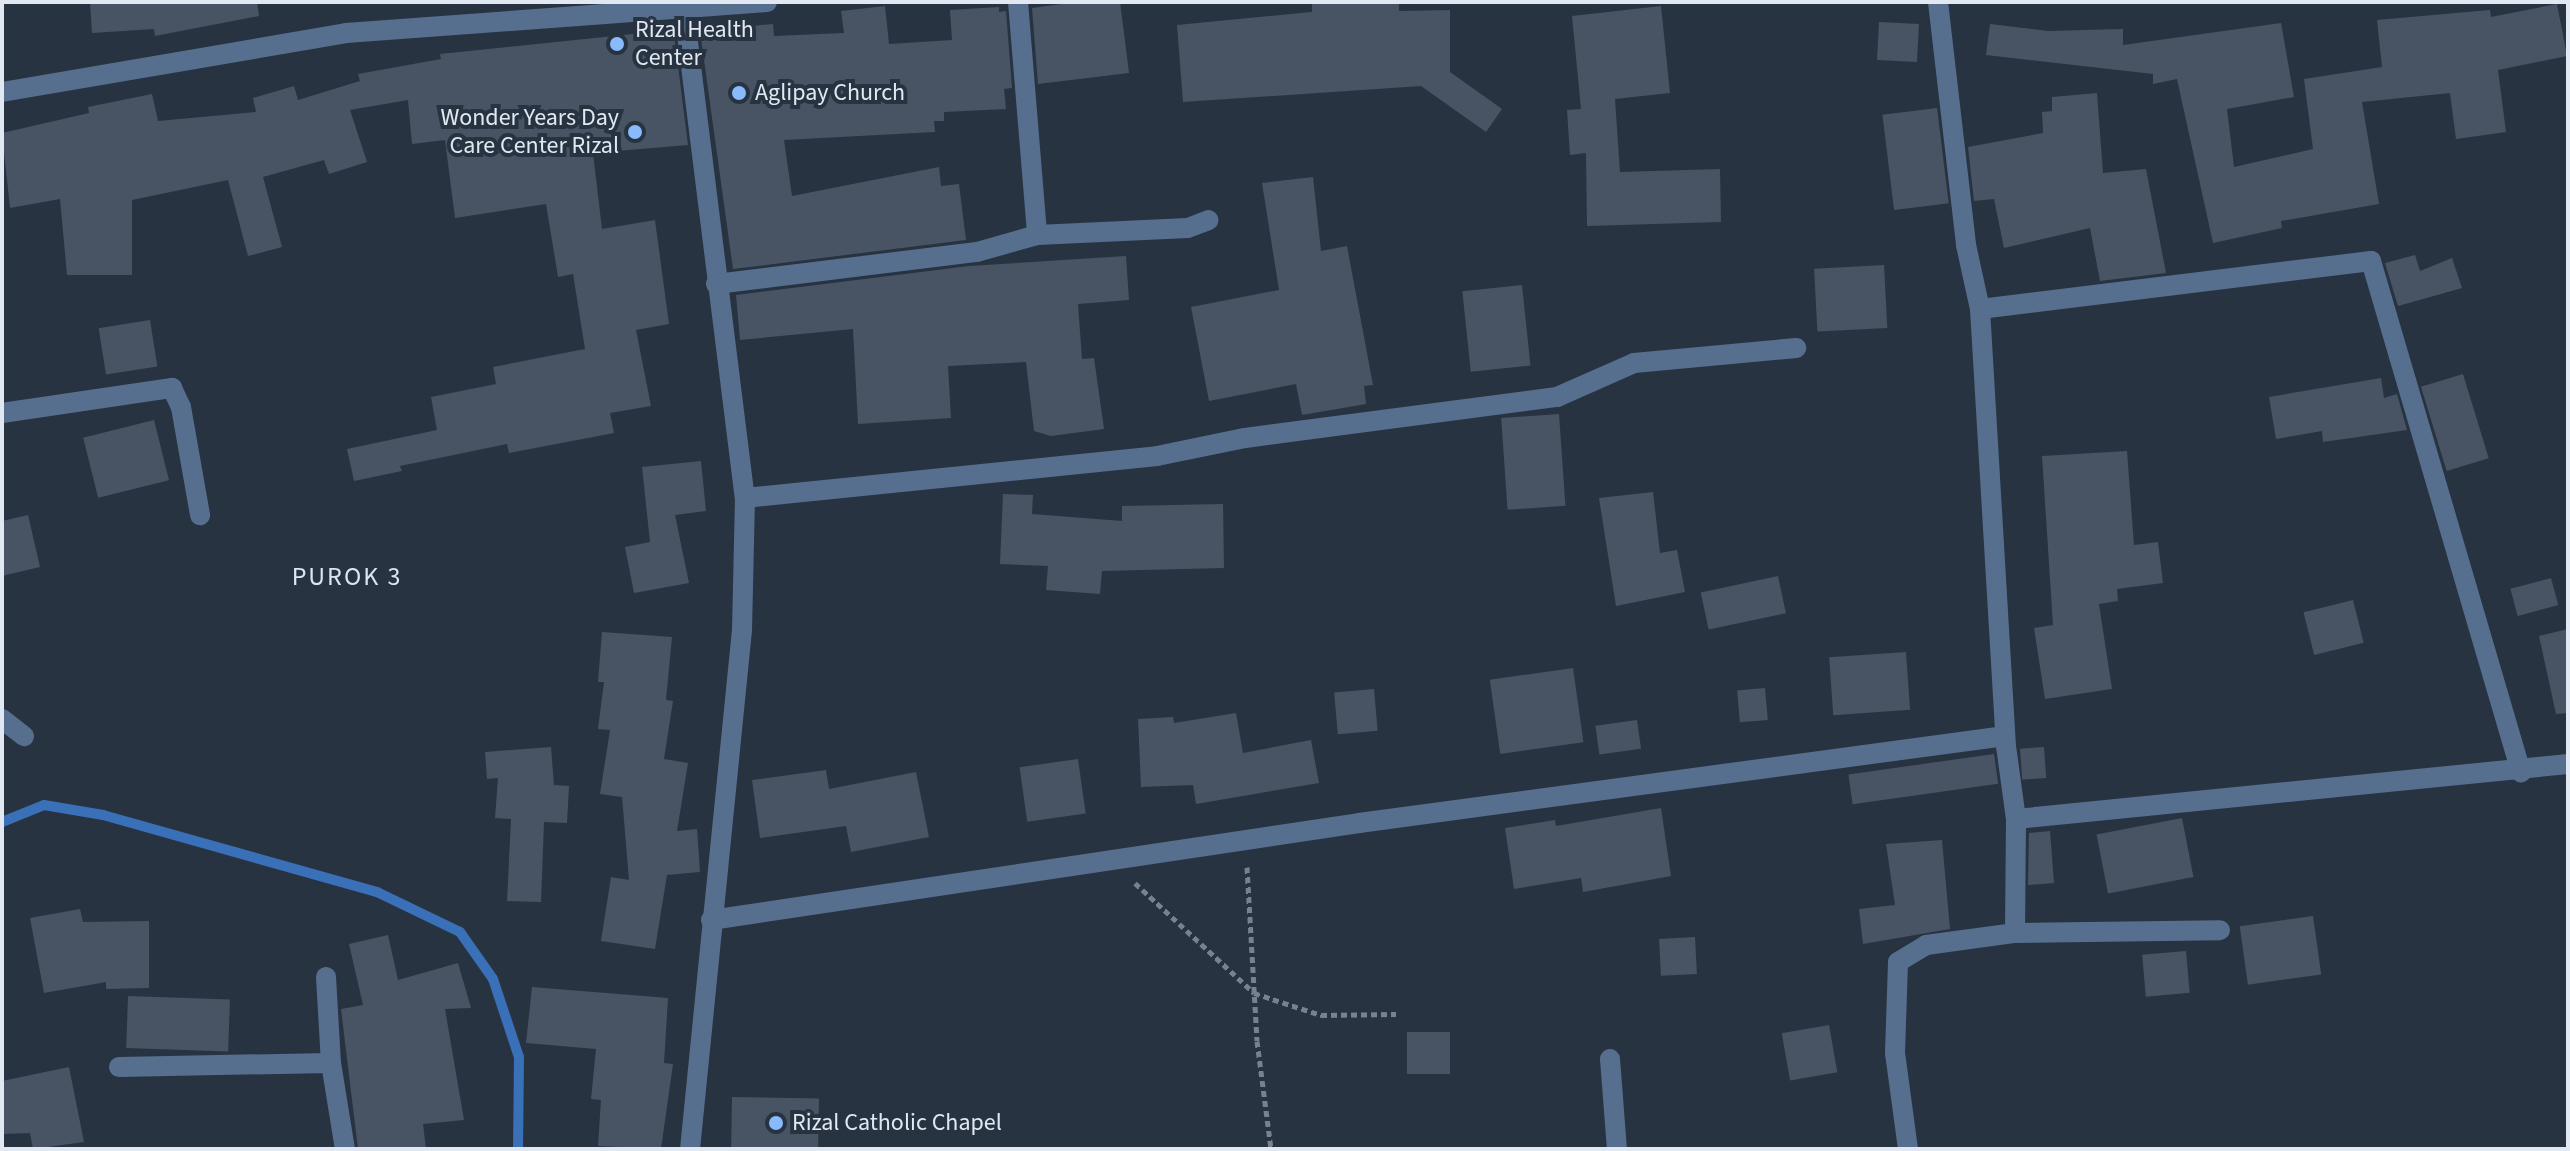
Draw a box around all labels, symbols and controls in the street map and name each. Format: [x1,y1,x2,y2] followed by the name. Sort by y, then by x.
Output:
[635,16,754,72] place label: Rizal Health Center
[606,33,628,55] marker: Rizal Health Center
[755,79,905,107] place label: Aglipay Church
[730,84,748,102] marker: Aglipay Church
[440,104,619,160] place label: Wonder Years Day Care Center Rizal
[626,123,644,141] marker: Wonder Years Day Care Center Rizal
[292,561,402,593] district label: PUROK 3
[792,1109,1002,1137] place label: Rizal Catholic Chapel
[767,1114,785,1132] marker: Rizal Catholic Chapel

